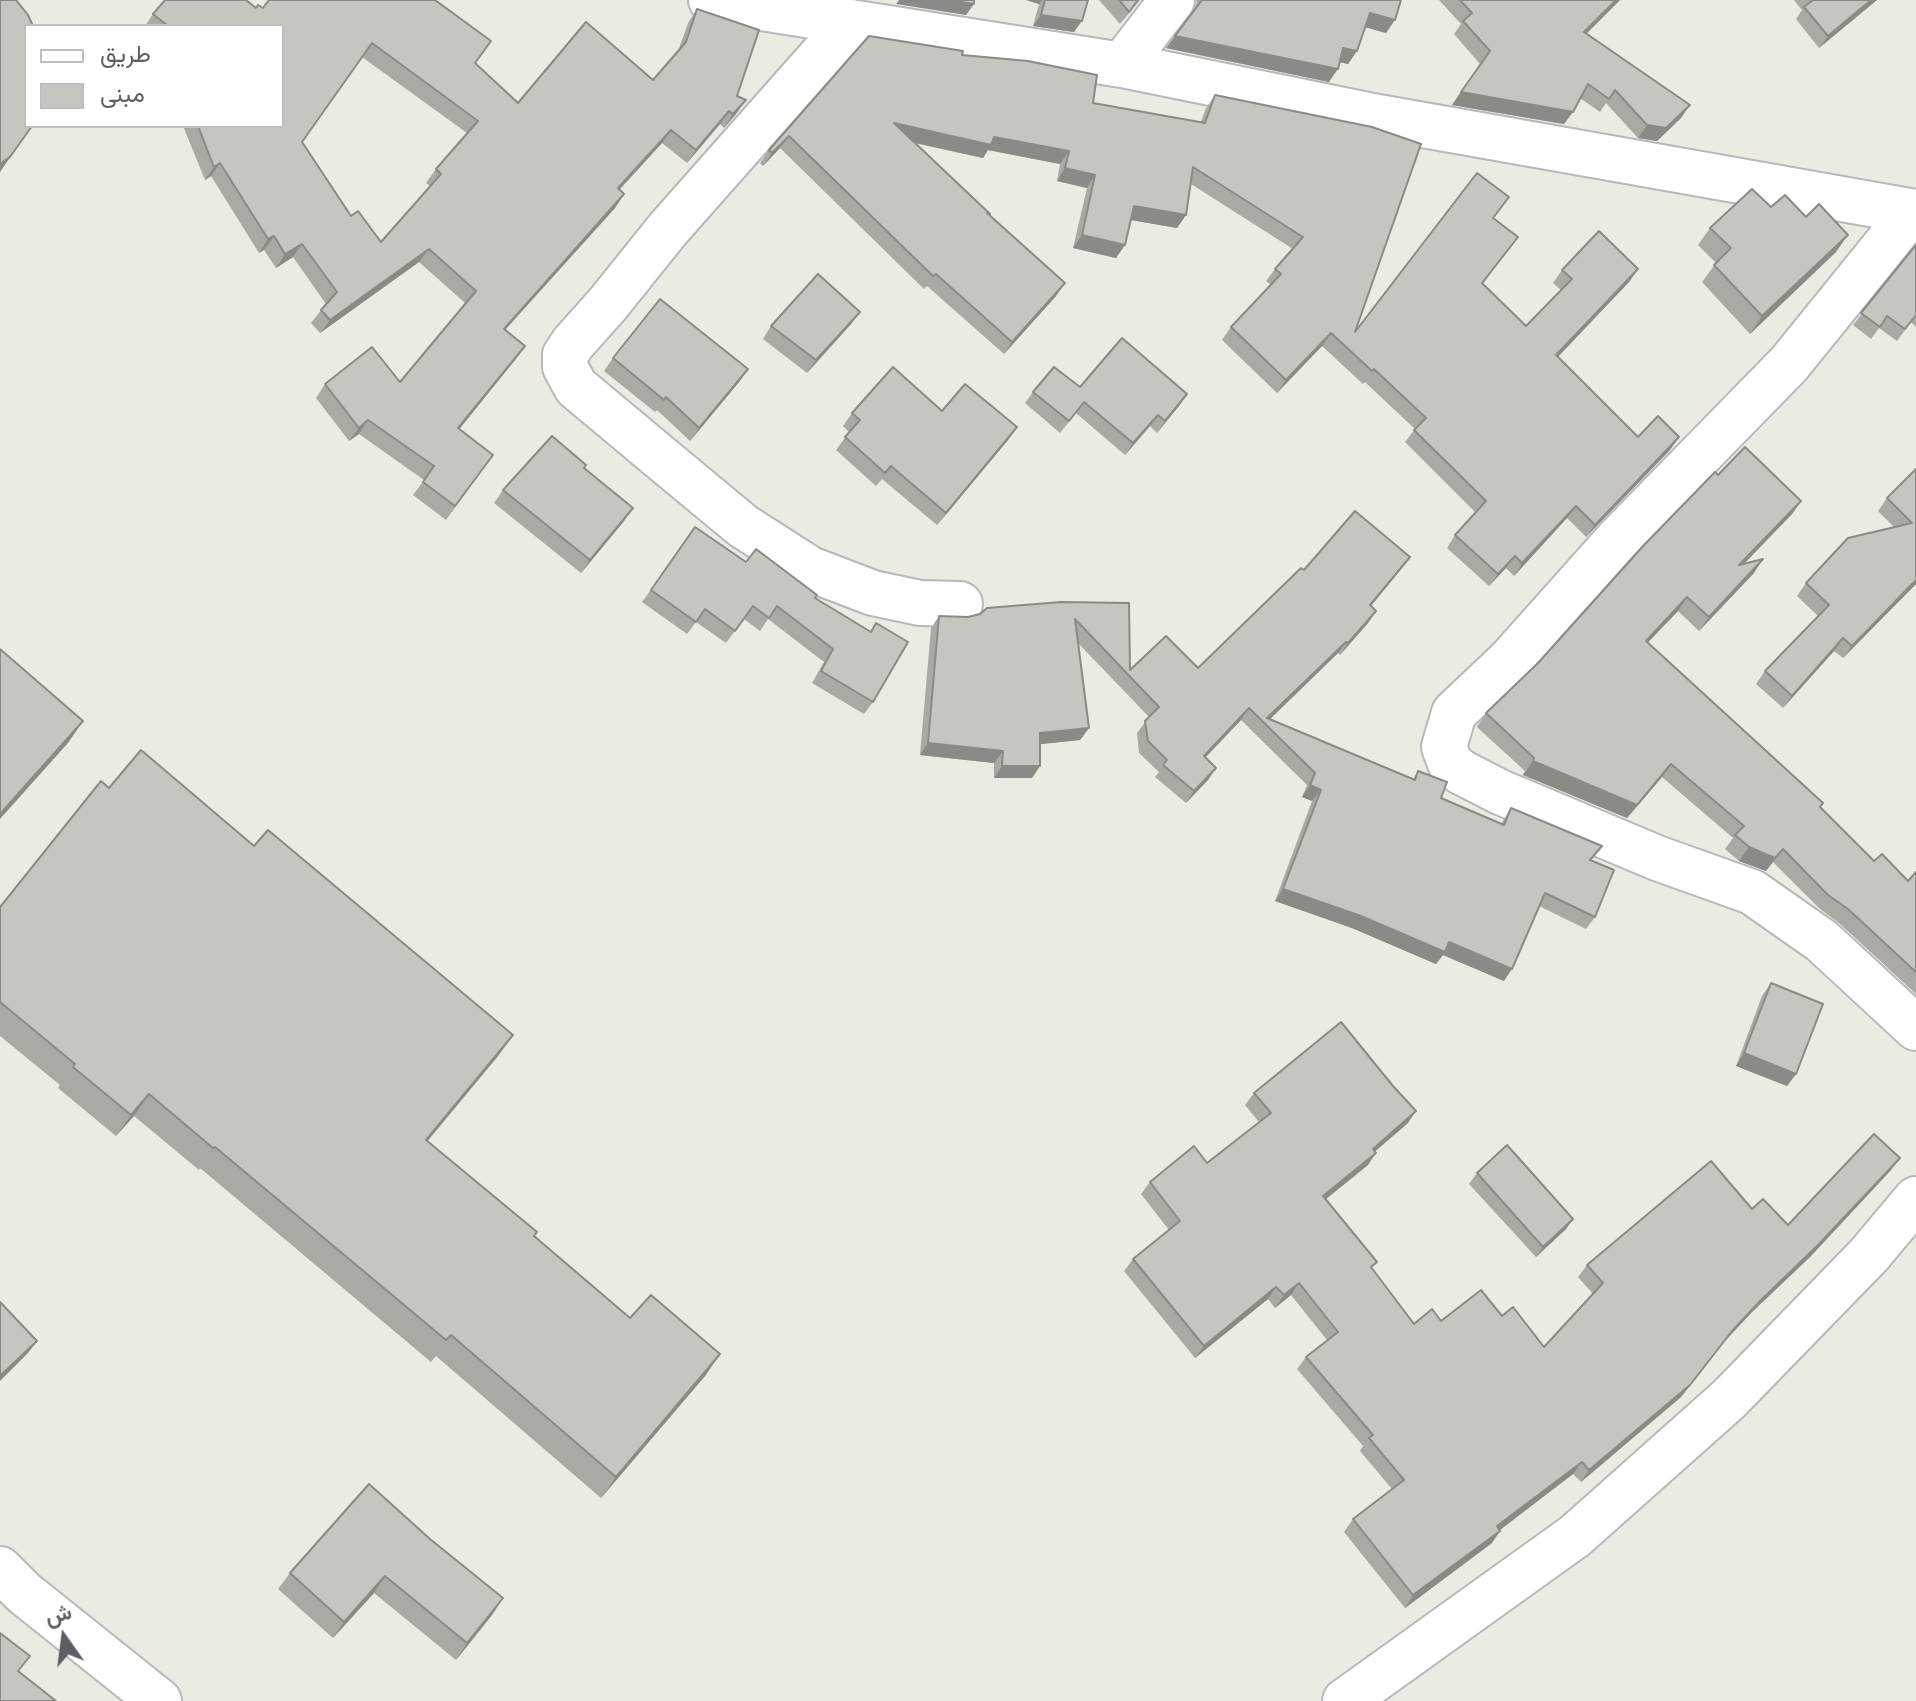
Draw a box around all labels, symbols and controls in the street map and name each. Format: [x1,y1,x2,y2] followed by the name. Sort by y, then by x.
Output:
[24,24,284,128] legend
[100,38,151,69] text: طريق
[100,78,145,109] text: مبنى
[24,1597,104,1677] north arrow
[42,1597,74,1630] text: ش

